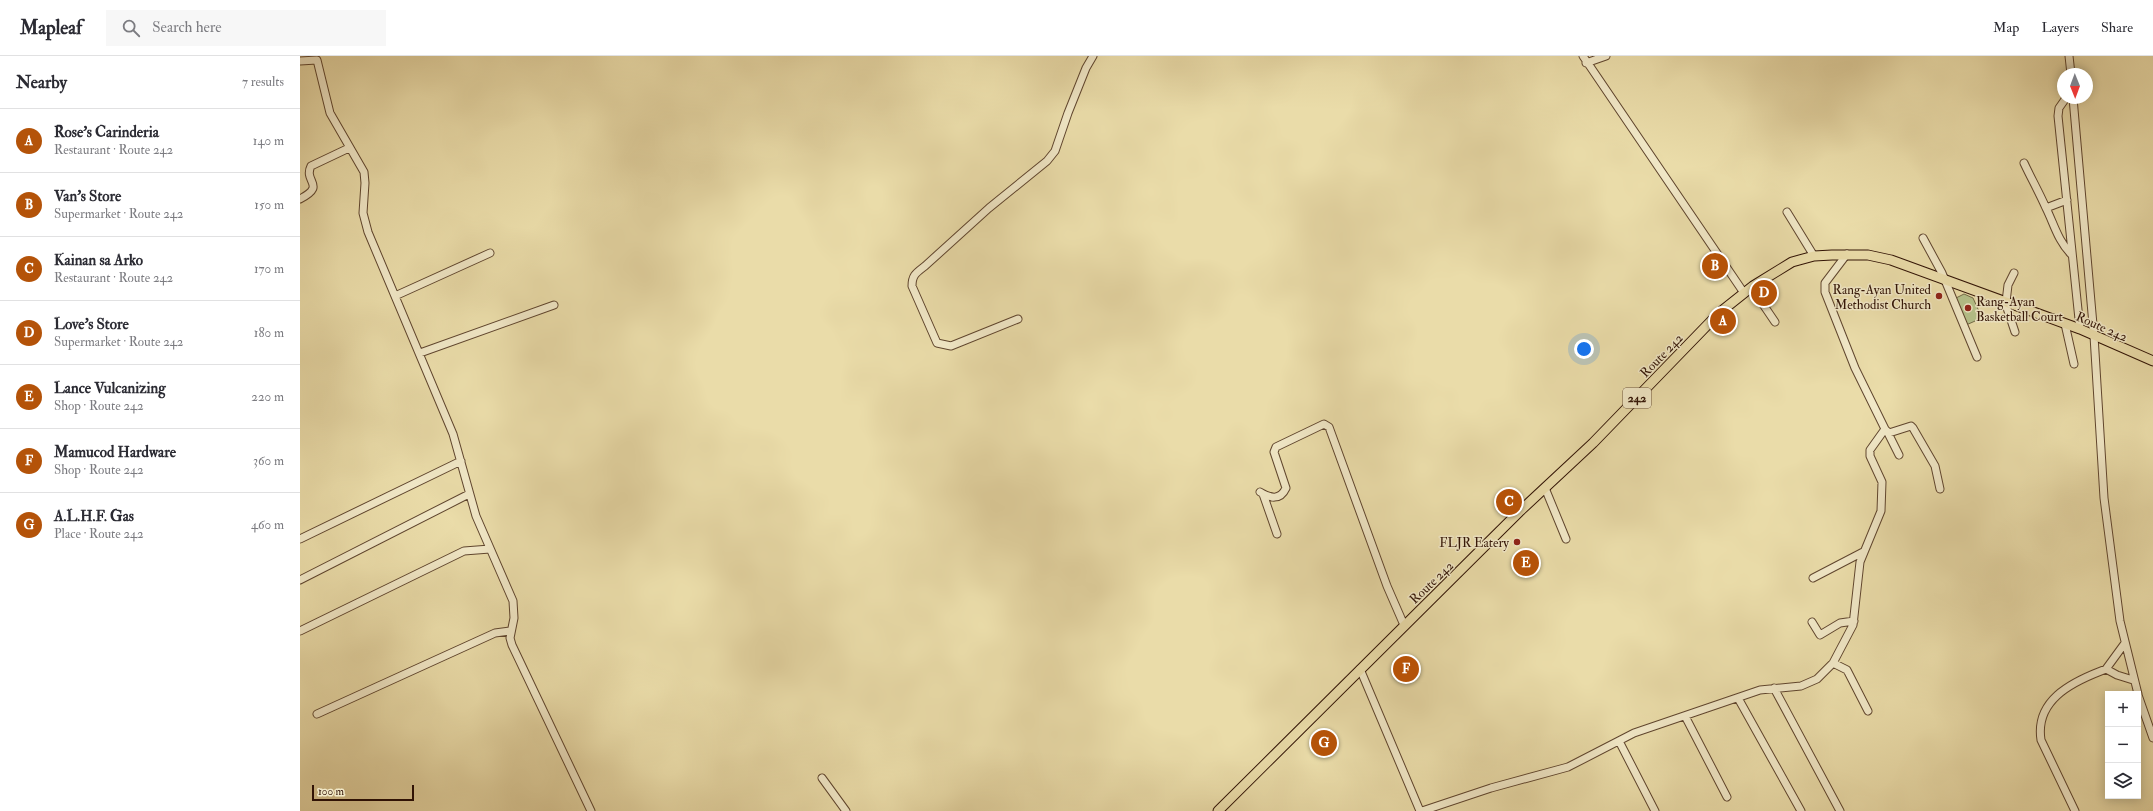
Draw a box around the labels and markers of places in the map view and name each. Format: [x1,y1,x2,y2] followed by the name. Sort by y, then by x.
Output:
[1702,251,1728,281] pin: B
[1751,278,1777,308] pin: D
[1833,282,1932,313] place label: Rang-Ayan United Methodist Church
[1934,291,1944,301] marker: Rang-Ayan United Methodist Church
[1976,294,2063,325] place label: Rang-Ayan Basketball Court
[1963,303,1973,313] marker: Rang-Ayan Basketball Court
[1710,306,1736,336] pin: A
[1496,487,1522,517] pin: C
[1439,535,1509,552] place label: FLJR Eatery
[1512,537,1522,547] marker: FLJR Eatery
[1513,548,1539,578] pin: E
[1393,654,1419,684] pin: F
[1311,728,1337,758] pin: G

